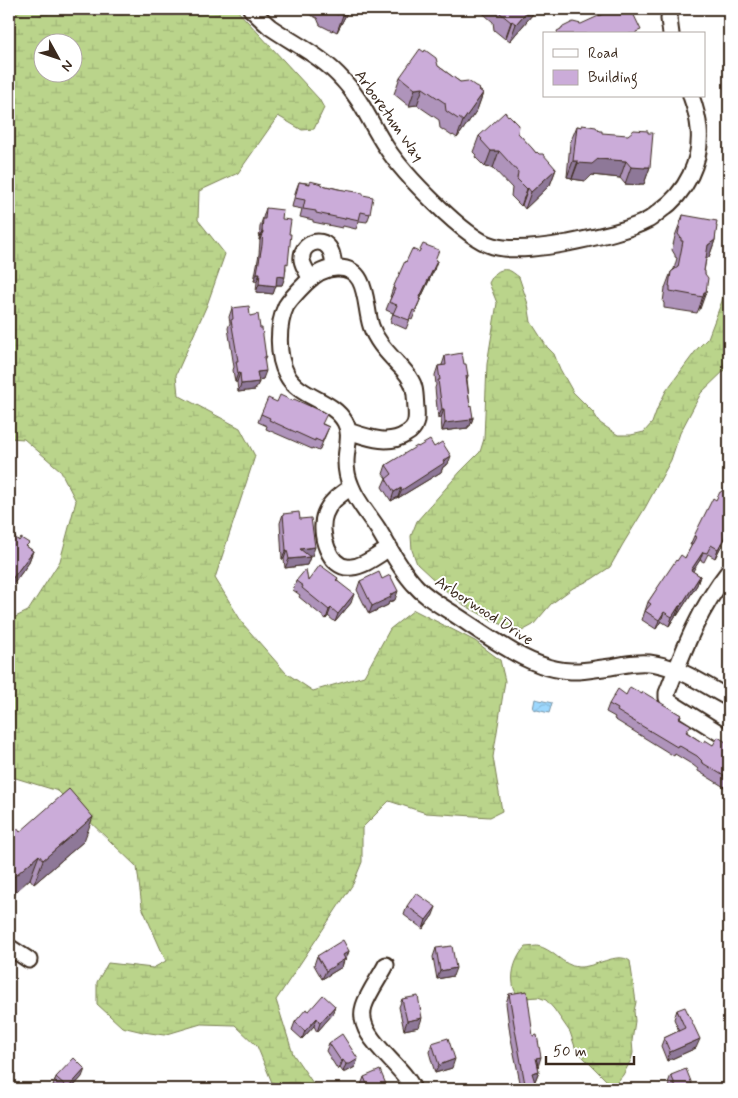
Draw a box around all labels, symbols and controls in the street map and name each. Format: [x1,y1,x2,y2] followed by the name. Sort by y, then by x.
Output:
[32,32,82,82] north arrow
[543,32,706,98] legend
[588,44,618,64] text: Road
[57,56,77,75] text: N
[349,66,429,166] street label: Arboretum Way
[588,68,638,89] text: Building
[431,571,537,651] street label: Arborwood Drive
[546,1033,633,1065] scale bar
[553,1042,587,1062] text: 50 m

